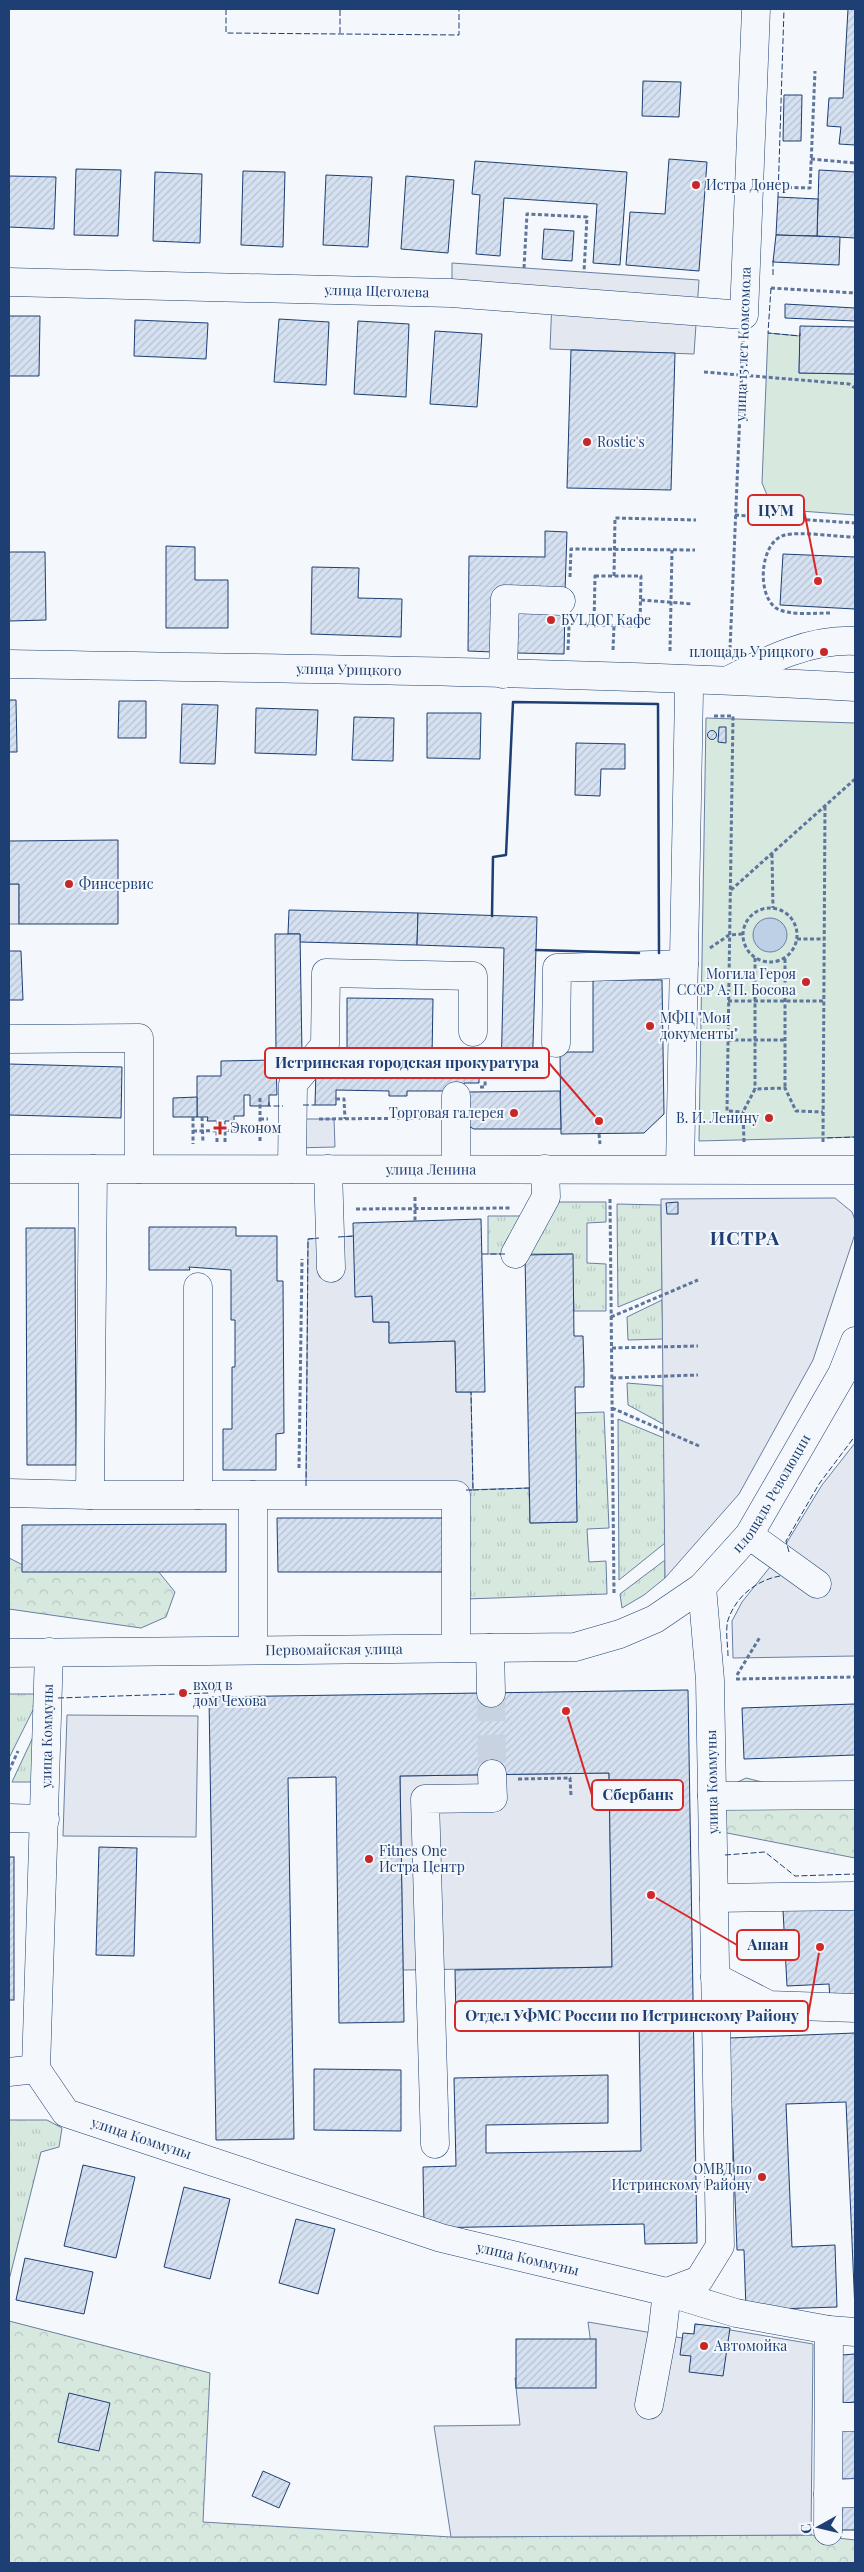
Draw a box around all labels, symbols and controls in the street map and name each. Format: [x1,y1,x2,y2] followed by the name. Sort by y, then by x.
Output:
[706,175,790,194] place label: Истра Донер
[690,179,702,191] marker: Истра Донер
[730,266,755,423] street label: улица 15 лет Комсомола
[323,280,430,301] street label: улица Щеголева
[597,432,645,451] place label: Rostic's
[581,436,593,448] marker: Rostic's
[748,495,804,525] callout: ЦУМ
[758,500,794,520] text: ЦУМ
[561,610,651,629] place label: БУLДОГ Кафе
[545,614,557,626] marker: БУLДОГ Кафе
[689,642,814,661] place label: площадь Урицкого
[818,646,830,658] marker: площадь Урицкого
[295,659,402,680] street label: улица Урицкого
[79,874,154,893] place label: Финсервис
[63,878,75,890] marker: Финсервис
[677,964,796,999] place label: Могила Героя СССР А. П. Босова
[800,976,812,988] marker: Могила Героя СССР А. П. Босова
[660,1008,738,1043] place label: МФЦ "Мои документы"
[644,1020,656,1032] marker: МФЦ "Мои документы"
[265,1048,549,1078] callout: Истринская городская прокуратура
[275,1052,539,1072] text: Истринская городская прокуратура
[389,1103,504,1122] place label: Торговая галерея
[508,1107,520,1119] marker: Торговая галерея
[676,1108,759,1127] place label: В. И. Ленину
[763,1112,775,1124] marker: В. И. Ленину
[230,1118,281,1137] place label: Эконом
[214,1122,226,1134] marker: Эконом
[385,1159,476,1179] street label: улица Ленина
[710,1224,780,1250] district label: ИСТРА
[728,1430,814,1556] street label: площадь Революции
[265,1639,403,1659] street label: Первомайская улица
[193,1675,267,1710] place label: вход в дом Чехова
[36,1683,57,1789] street label: улица Коммуны
[177,1687,189,1699] marker: вход в дом Чехова
[701,1729,722,1835] street label: улица Коммуны
[592,1780,683,1810] callout: Сбербанк
[602,1784,674,1804] text: Сбербанк
[379,1841,465,1876] place label: Fitnes One Истра Центр
[363,1853,375,1865] marker: Fitnes One Истра Центр
[737,1930,799,1960] callout: Ашан
[746,1934,789,1954] text: Ашан
[455,2001,808,2031] callout: Отдел УФМС России по Истринскому Району
[465,2005,799,2025] text: Отдел УФМС России по Истринскому Району
[88,2112,195,2163] street label: улица Коммуны
[611,2159,752,2194] place label: ОМВД по Истринскому Району
[756,2171,768,2183] marker: ОМВД по Истринскому Району
[474,2237,581,2280] street label: улица Коммуны
[713,2336,787,2355] place label: Автомойка
[698,2340,710,2352] marker: Автомойка
[794,2502,844,2552] north arrow
[796,2523,816,2535] text: С

